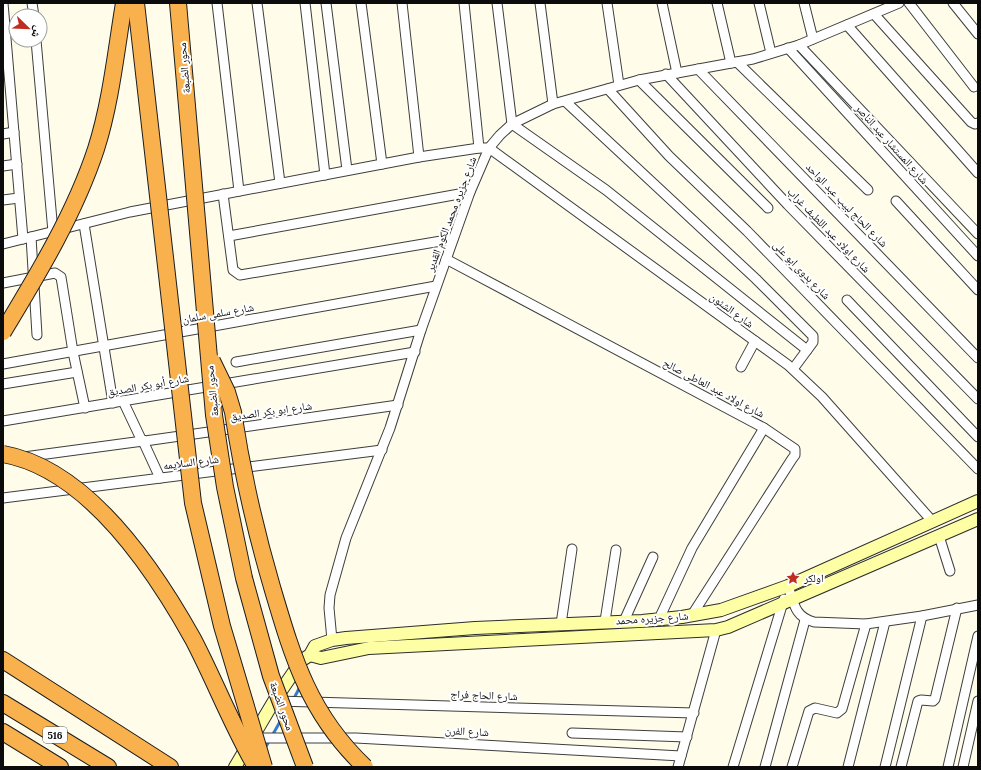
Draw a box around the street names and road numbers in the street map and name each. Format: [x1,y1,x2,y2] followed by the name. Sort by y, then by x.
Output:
[175,42,193,94] street label: محور الضبعة
[852,100,932,187] street label: شارع المستشار عبد الناصر
[422,155,479,274] street label: شارع جزيره محمد الكوم القدير
[803,160,891,250] street label: شارع الحاج لبيب عبد الواحد
[785,184,873,276] street label: شارع اولاد عبد اللطيف غراب
[770,238,834,302] street label: شارع بدوى ابو على
[707,289,757,331] street label: شارع الشئون
[181,300,255,326] street label: شارع سلمى سلمان
[661,355,767,421] street label: شارع اولاد عبد العاطى صالح
[202,365,222,417] street label: محور الضبعة
[106,371,190,399] street label: شارع أبو بكر الصديق
[229,398,313,424] street label: شارع ابو بكر الصديق
[162,452,220,472] street label: شارع السلايمه
[615,608,689,628] street label: شارع جزيره محمد
[267,680,297,732] street label: محور الضبعة
[450,687,518,703] street label: شارع الحاج فراج
[445,723,489,739] street label: شارع الفرن
[43,727,67,743] road number: 516

